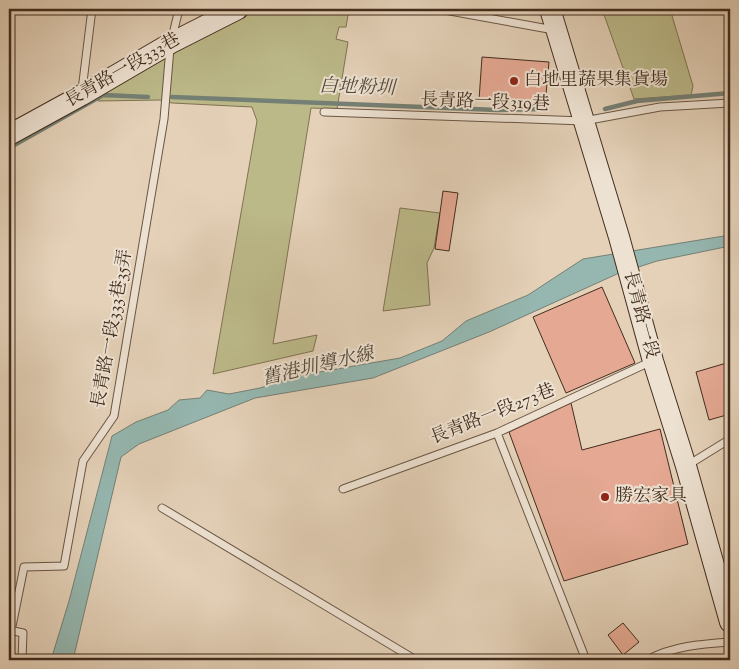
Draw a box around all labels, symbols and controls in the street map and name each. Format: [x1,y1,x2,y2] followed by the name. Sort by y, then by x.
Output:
[60,27,186,115] street label: 長青路一段333巷
[524,68,668,94] place label: 白地里蔬果集貨場
[319,73,398,103] water label: 白地粉圳
[508,75,520,87] marker: 白地里蔬果集貨場
[420,88,550,118] street label: 長青路一段319巷
[86,247,140,411] street label: 長青路一段333巷35弄
[616,268,664,362] street label: 長青路一段
[259,341,379,393] water label: 舊港圳導水線
[427,378,559,452] street label: 長青路一段273巷
[615,484,687,510] place label: 勝宏家具
[599,491,611,503] marker: 勝宏家具

